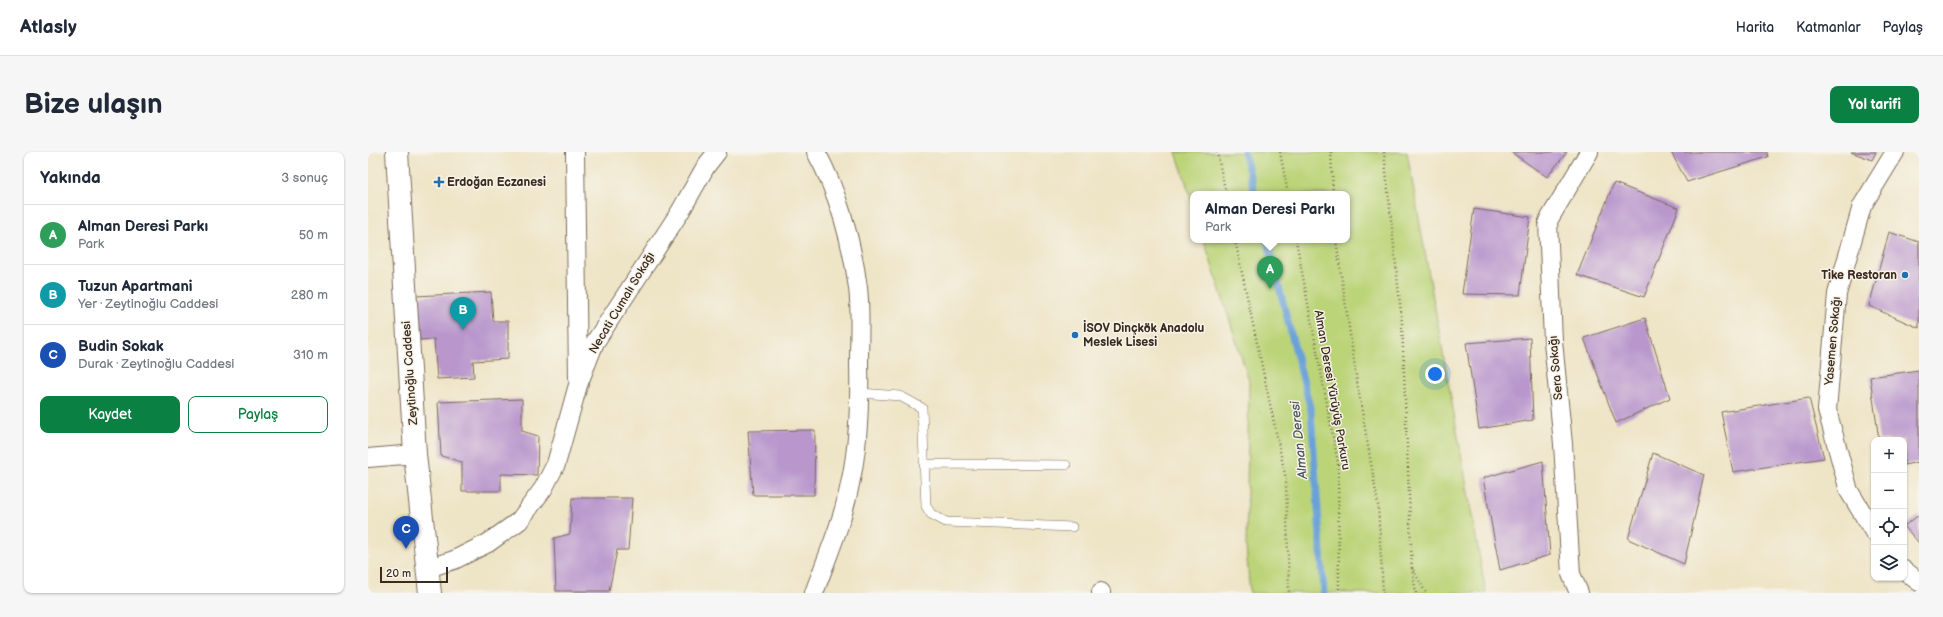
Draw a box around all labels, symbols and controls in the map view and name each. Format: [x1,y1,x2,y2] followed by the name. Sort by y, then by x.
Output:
[20,16,77,39] text: Atlasly
[1736,19,1774,36] text: Harita
[1796,19,1861,36] text: Katmanlar
[1883,19,1923,36] text: Paylaş
[1830,86,1919,123] button: Yol tarifi
[24,88,163,121] text: Bize ulaşın
[40,168,101,188] text: Yakında
[281,170,328,186] text: 3 sonuç
[447,175,546,190] place label: Erdoğan Eczanesi
[434,177,444,187] marker: Erdoğan Eczanesi
[1190,191,1350,243] popup
[1205,200,1335,219] text: Alman Deresi Parkı
[78,217,208,236] text: Alman Deresi Parkı
[1205,219,1231,235] text: Park
[49,227,57,243] text: A
[299,227,328,243] text: 50 m
[78,236,104,252] text: Park
[586,249,658,357] street label: Necati Cumalı Sokağı
[1257,256,1283,289] pin: A
[1821,268,1897,283] place label: Tike Restoran
[1900,270,1910,280] marker: Tike Restoran
[78,277,193,296] text: Tuzun Apartmani
[48,287,58,303] text: B
[291,287,328,303] text: 280 m
[78,296,218,312] text: Yer · Zeytinoğlu Caddesi
[1822,296,1844,387] street label: Yasemen Sokağı
[450,297,476,330] pin: B
[1311,309,1353,471] street label: Alman Deresi Yürüyüş Parkuru
[1083,319,1205,350] place label: İSOV Dinçkök Anadolu Meslek Lisesi
[399,320,421,427] street label: Zeytinoğlu Caddesi
[1070,330,1080,340] marker: İSOV Dinçkök Anadolu Meslek Lisesi
[1546,335,1566,401] street label: Sera Sokağı
[78,337,164,356] text: Budin Sokak
[48,347,58,363] text: C
[293,347,328,363] text: 310 m
[78,356,234,372] text: Durak · Zeytinoğlu Caddesi
[1425,364,1445,384] your location
[40,396,180,433] button: Kaydet
[188,396,328,433] button: Paylaş
[1287,399,1311,481] water label: Alman Deresi
[1871,437,1907,581] map controls
[1871,437,1907,473] button: +
[1871,473,1907,509] button: −
[1871,509,1907,545] button: locate
[393,516,419,549] pin: C
[1871,545,1907,581] button: layers
[380,565,448,584] scale bar
[386,567,411,580] text: 20 m

